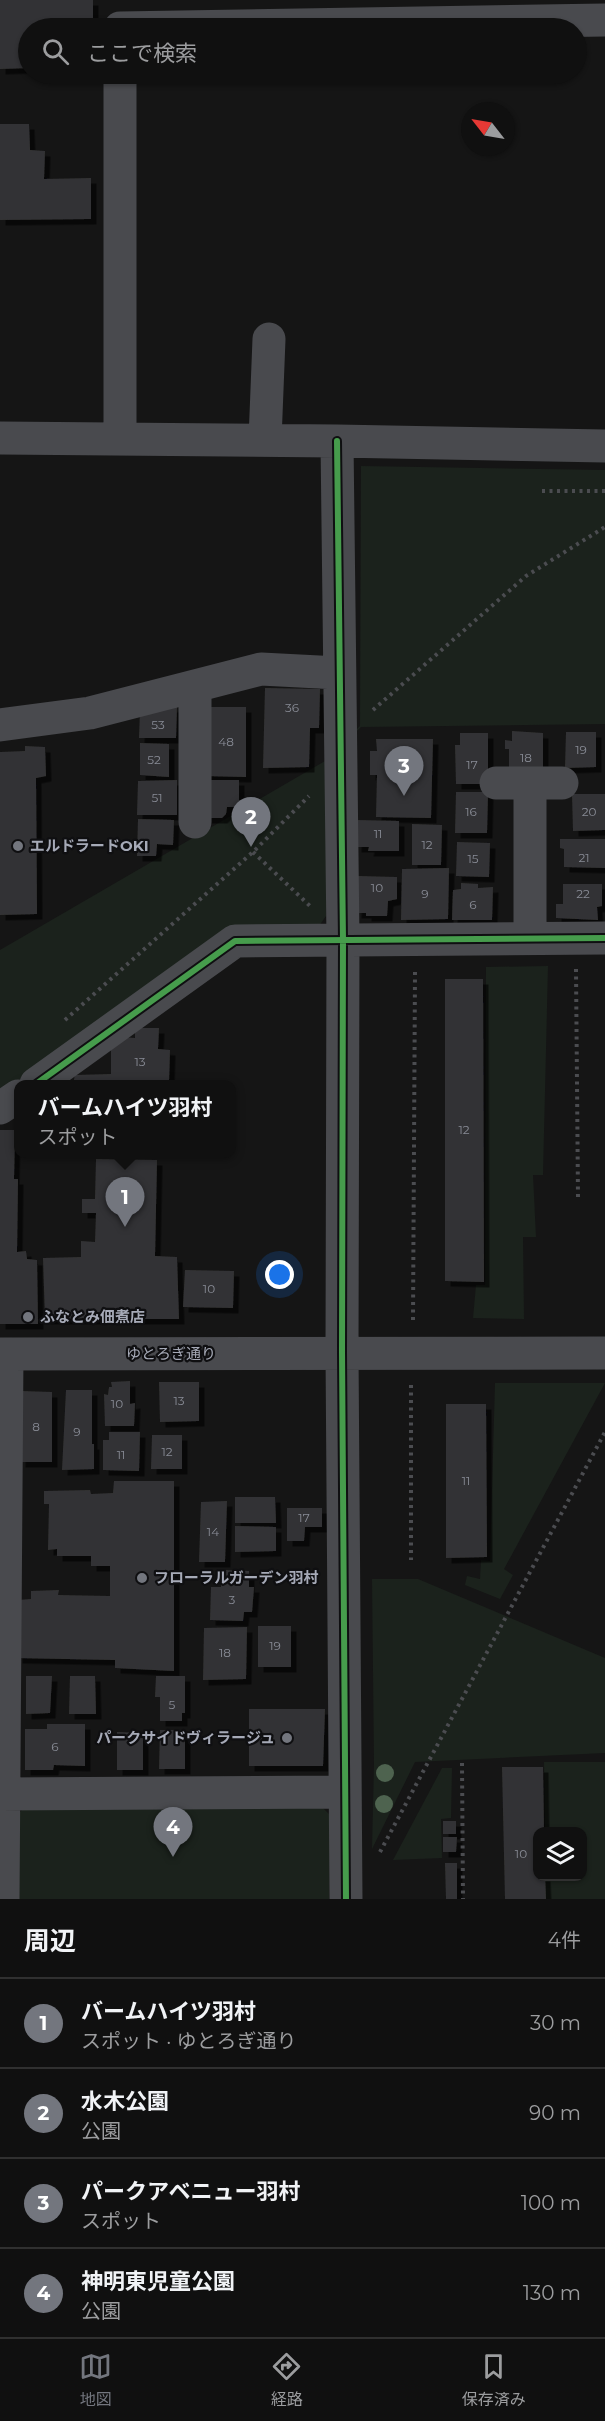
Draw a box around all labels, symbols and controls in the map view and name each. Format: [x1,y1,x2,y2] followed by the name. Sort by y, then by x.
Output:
[18,18,587,84] search box
[39,35,72,68] icon: search
[87,40,197,67] text: ここで検索
[461,102,515,156] north arrow
[285,700,299,715] house number: 36
[151,717,165,732] house number: 53
[218,734,234,749] house number: 48
[575,742,587,757] house number: 19
[384,746,424,796] pin: 3
[520,750,532,765] house number: 18
[147,752,161,767] house number: 52
[466,757,478,772] house number: 17
[151,790,163,805] house number: 51
[232,798,270,847] pin: 2
[465,804,477,819] house number: 16
[582,804,596,819] house number: 20
[374,826,382,841] house number: 11
[30,836,149,855] place label: エルドラードOKI
[421,837,433,852] house number: 12
[11,839,25,853] marker: エルドラードOKI
[578,850,590,865] house number: 21
[467,851,479,866] house number: 15
[371,880,383,895] house number: 10
[421,886,429,901] house number: 9
[576,886,590,901] house number: 22
[469,897,477,912] house number: 6
[134,1054,146,1069] house number: 13
[14,1080,236,1158] popup
[38,1094,212,1121] text: バームハイツ羽村
[458,1122,470,1137] house number: 12
[38,1125,118,1149] text: スポット
[106,1178,144,1227] pin: 1
[265,1260,294,1289] your location
[203,1281,215,1296] house number: 10
[40,1307,145,1326] place label: ふなとみ佃煮店
[21,1310,35,1324] marker: ふなとみ佃煮店
[126,1344,216,1363] street label: ゆとろぎ通り
[173,1393,185,1408] house number: 13
[111,1396,123,1411] house number: 10
[32,1419,40,1434] house number: 8
[73,1424,81,1439] house number: 9
[161,1444,173,1459] house number: 12
[117,1447,125,1462] house number: 11
[462,1473,470,1488] house number: 11
[298,1510,310,1525] house number: 17
[207,1524,219,1539] house number: 14
[154,1568,319,1587] place label: フローラルガーデン羽村
[135,1571,149,1585] marker: フローラルガーデン羽村
[229,1592,236,1607] house number: 3
[269,1638,281,1653] house number: 19
[219,1645,231,1660] house number: 18
[169,1697,176,1712] house number: 5
[96,1728,275,1747] place label: パークサイドヴィラージュ
[280,1731,294,1745] marker: パークサイドヴィラージュ
[51,1739,59,1754] house number: 6
[154,1808,192,1857] pin: 4
[533,1827,587,1881] map controls
[533,1827,587,1881] button: layers
[515,1846,527,1861] house number: 10
[24,1925,76,1957] text: 周辺
[548,1928,581,1952] text: 4件
[81,1998,256,2025] text: バームハイツ羽村
[40,2011,47,2035] text: 1
[530,2011,581,2035] text: 30 m
[81,2029,297,2053] text: スポット · ゆとろぎ通り
[81,2088,169,2115] text: 水木公園
[38,2101,49,2125] text: 2
[529,2101,581,2125] text: 90 m
[81,2119,121,2143] text: 公園
[81,2178,301,2205] text: パークアベニュー羽村
[38,2191,49,2215] text: 3
[521,2191,581,2215] text: 100 m
[81,2209,161,2233] text: スポット
[81,2268,235,2295] text: 神明東児童公園
[37,2281,50,2305] text: 4
[523,2281,581,2305] text: 130 m
[81,2299,121,2323] text: 公園
[79,2350,112,2410] tab: 地図
[270,2350,303,2410] tab: 経路
[462,2350,526,2410] tab: 保存済み

